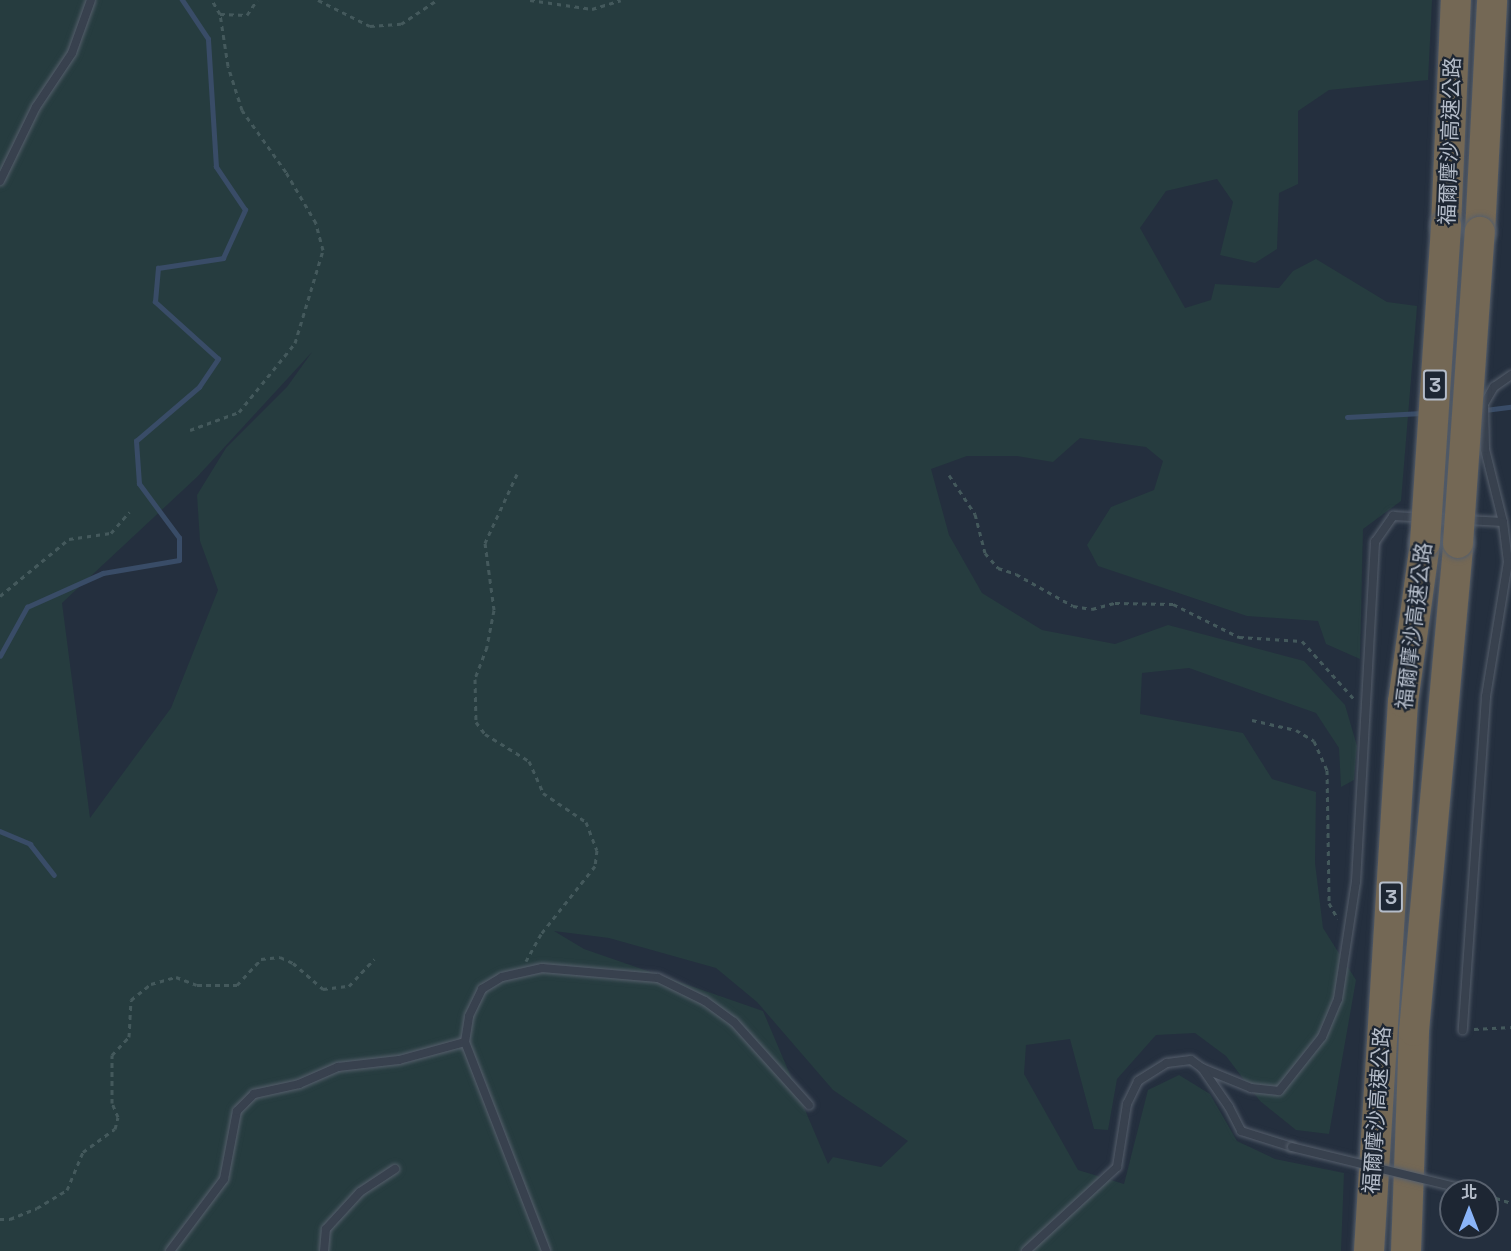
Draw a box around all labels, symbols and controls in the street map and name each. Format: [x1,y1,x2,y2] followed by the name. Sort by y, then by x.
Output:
[1434,57,1466,225] street label: 福爾摩沙高速公路
[1422,368,1448,402] road number: 3
[1391,541,1437,711] street label: 福爾摩沙高速公路
[1378,880,1404,914] road number: 3
[1359,1025,1395,1195] street label: 福爾摩沙高速公路
[1439,1179,1499,1239] north arrow
[1461,1182,1477,1203] text: 北

